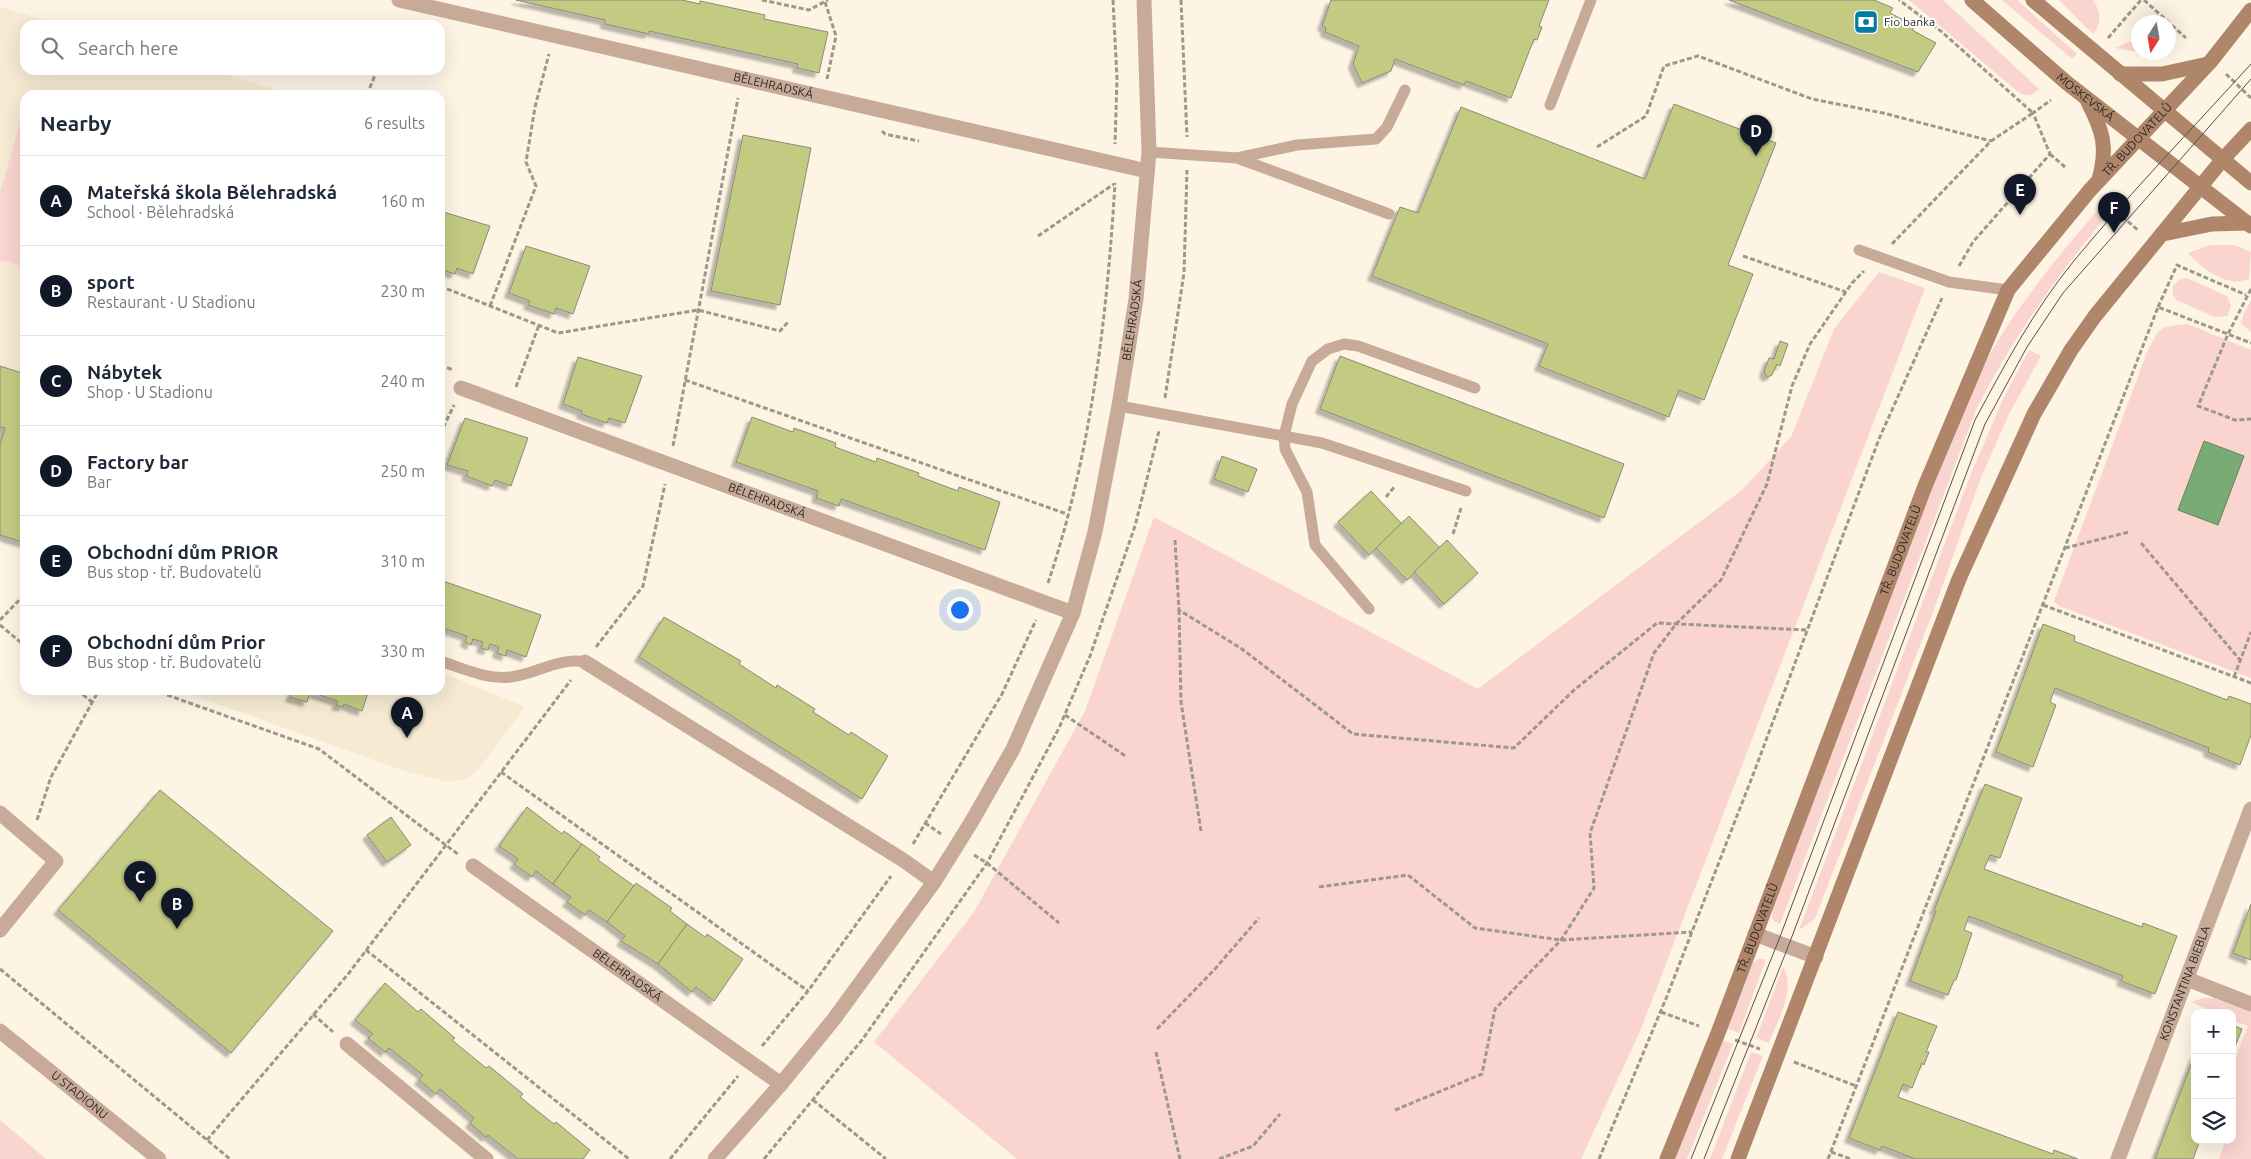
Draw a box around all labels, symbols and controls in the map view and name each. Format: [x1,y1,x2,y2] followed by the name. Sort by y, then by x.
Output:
[1853,9,1879,35] bank icon: Fio banka
[1884,15,1935,28] place label: Fio banka
[2131,15,2176,60] north arrow
[20,20,445,75] search box
[38,34,66,62] icon: search
[78,37,178,59] text: Search here
[732,70,815,101] street label: BĚLEHRADSKÁ
[2054,70,2117,123] street label: MOSKEVSKÁ
[2100,100,2174,179] street label: TŘ. BUDOVATELŮ
[40,111,111,135] text: Nearby
[364,114,425,132] text: 6 results
[1740,115,1772,156] pin: D
[2004,174,2036,215] pin: E
[87,181,337,203] text: Mateřská škola Bělehradská
[50,192,62,210] text: A
[380,192,425,210] text: 160 m
[2098,192,2130,233] pin: F
[87,203,234,221] text: School · Bělehradská
[87,271,135,293] text: sport
[1119,279,1144,361] street label: BĚLEHRADSKÁ
[51,282,61,300] text: B
[380,282,425,300] text: 230 m
[87,293,256,311] text: Restaurant · U Stadionu
[87,361,162,383] text: Nábytek
[51,372,61,390] text: C
[380,372,425,390] text: 240 m
[87,383,213,401] text: Shop · U Stadionu
[87,451,189,473] text: Factory bar
[50,462,62,480] text: D
[380,462,425,480] text: 250 m
[87,473,111,491] text: Bar
[727,480,808,520] street label: BĚLEHRADSKÁ
[1877,503,1923,597] street label: TŘ. BUDOVATELŮ
[87,541,279,563] text: Obchodní dům PRIOR
[51,552,61,570] text: E
[380,552,425,570] text: 310 m
[87,563,262,581] text: Bus stop · tř. Budovatelů
[947,597,973,623] your location
[87,631,265,653] text: Obchodní dům Prior
[52,642,61,660] text: F
[380,642,425,660] text: 330 m
[87,653,262,671] text: Bus stop · tř. Budovatelů
[391,697,423,738] pin: A
[124,861,156,902] pin: C
[1734,881,1780,975] street label: TŘ. BUDOVATELŮ
[161,888,193,929] pin: B
[2157,924,2212,1042] street label: KONSTANTINA BIEBLA
[591,946,665,1004] street label: BĚLEHRADSKÁ
[2191,1009,2236,1144] map controls
[2191,1009,2236,1054] button: +
[2191,1054,2236,1099] button: −
[49,1068,111,1121] street label: U STADIONU
[2191,1099,2236,1144] button: layers

